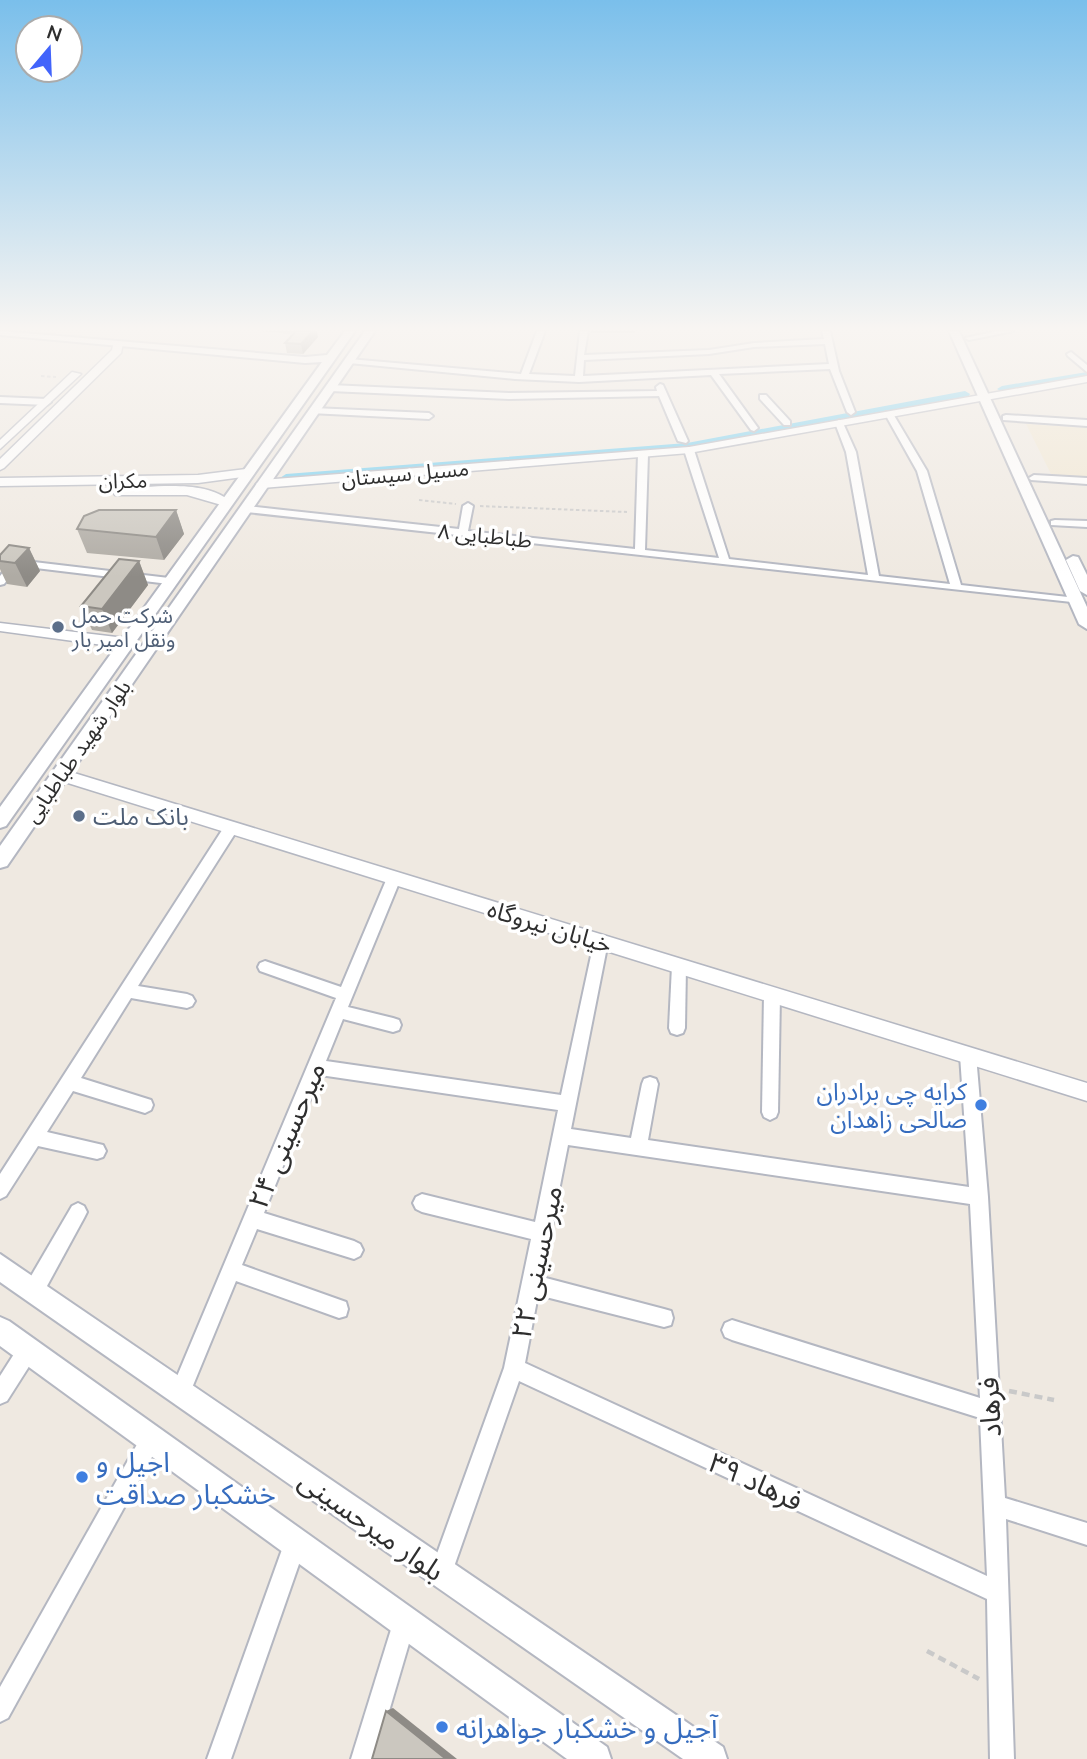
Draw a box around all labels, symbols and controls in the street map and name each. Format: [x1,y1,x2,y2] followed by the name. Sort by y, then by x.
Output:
[14,14,84,84] north arrow
[44,19,65,47] text: N
[340,454,470,492] street label: مسیل سیستان
[98,467,148,493] street label: مکران
[437,517,533,553] street label: طباطبایی ۸
[71,602,175,652] place label: شرکت حمل ونقل امیر بار
[50,619,66,635] marker: شرکت حمل ونقل امیر بار
[18,675,136,827] street label: بلوار شهید طباطبایی
[93,801,189,831] place label: بانک ملت
[71,808,87,824] marker: بانک ملت
[484,893,616,959] street label: خیابان نیروگاه
[240,1057,332,1213] street label: میرحسینی ۲۴
[816,1076,968,1134] place label: کرایه چی برادران صالحی زاهدان
[973,1097,989,1113] marker: کرایه چی برادران صالحی زاهدان
[503,1182,569,1342] street label: میرحسینی ۲۲
[970,1376,1008,1438] street label: فرهاد
[96,1444,276,1511] place label: اجیل و خشکبار صداقت
[704,1444,808,1518] street label: فرهاد ۳۹
[293,1462,451,1588] street label: بلوار میرحسینی
[74,1469,90,1485] marker: اجیل و خشکبار صداقت
[456,1710,719,1745] place label: آجیل و خشکبار جواهرانه
[434,1719,450,1735] marker: آجیل و خشکبار جواهرانه

